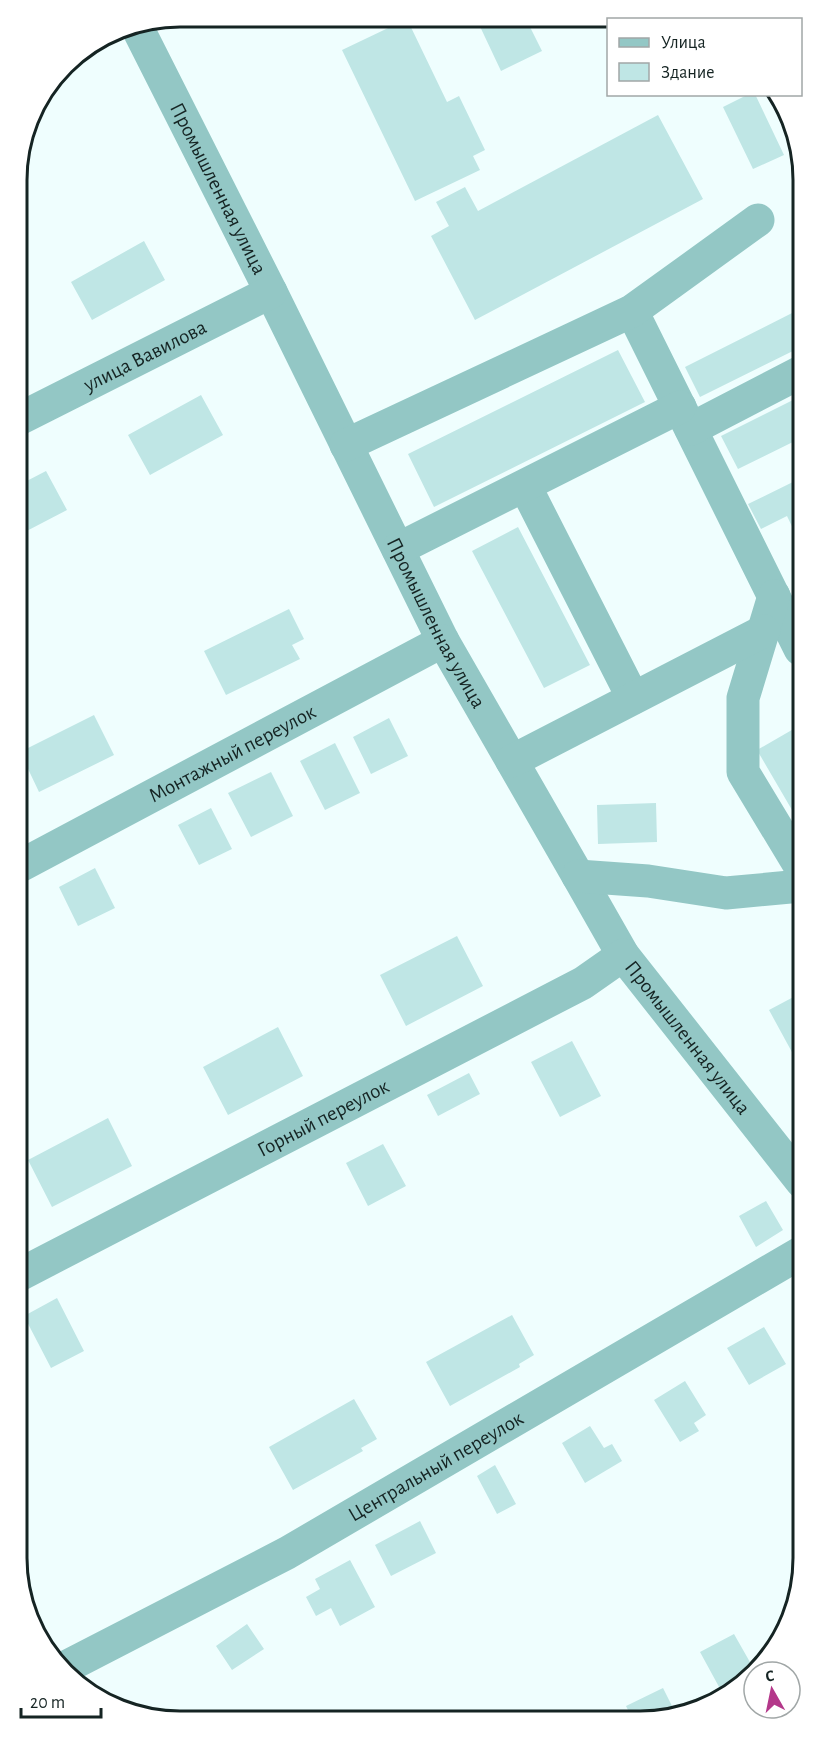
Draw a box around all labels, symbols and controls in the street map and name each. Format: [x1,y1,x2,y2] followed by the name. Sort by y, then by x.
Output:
[607,18,802,96] legend
[661,34,706,52] text: Улица
[661,64,715,82] text: Здание
[166,99,271,278] street label: Промышленная улица
[79,316,210,396] street label: улица Вавилова
[383,534,490,712] street label: Промышленная улица
[145,700,319,806] street label: Монтажный переулок
[621,956,755,1118] street label: Промышленная улица
[254,1075,392,1160] street label: Горный переулок
[345,1407,527,1525] street label: Центральный переулок
[742,1660,802,1720] north arrow
[764,1668,776,1685] text: С
[21,1681,100,1719] scale bar
[30,1694,65,1712] text: 20 m

